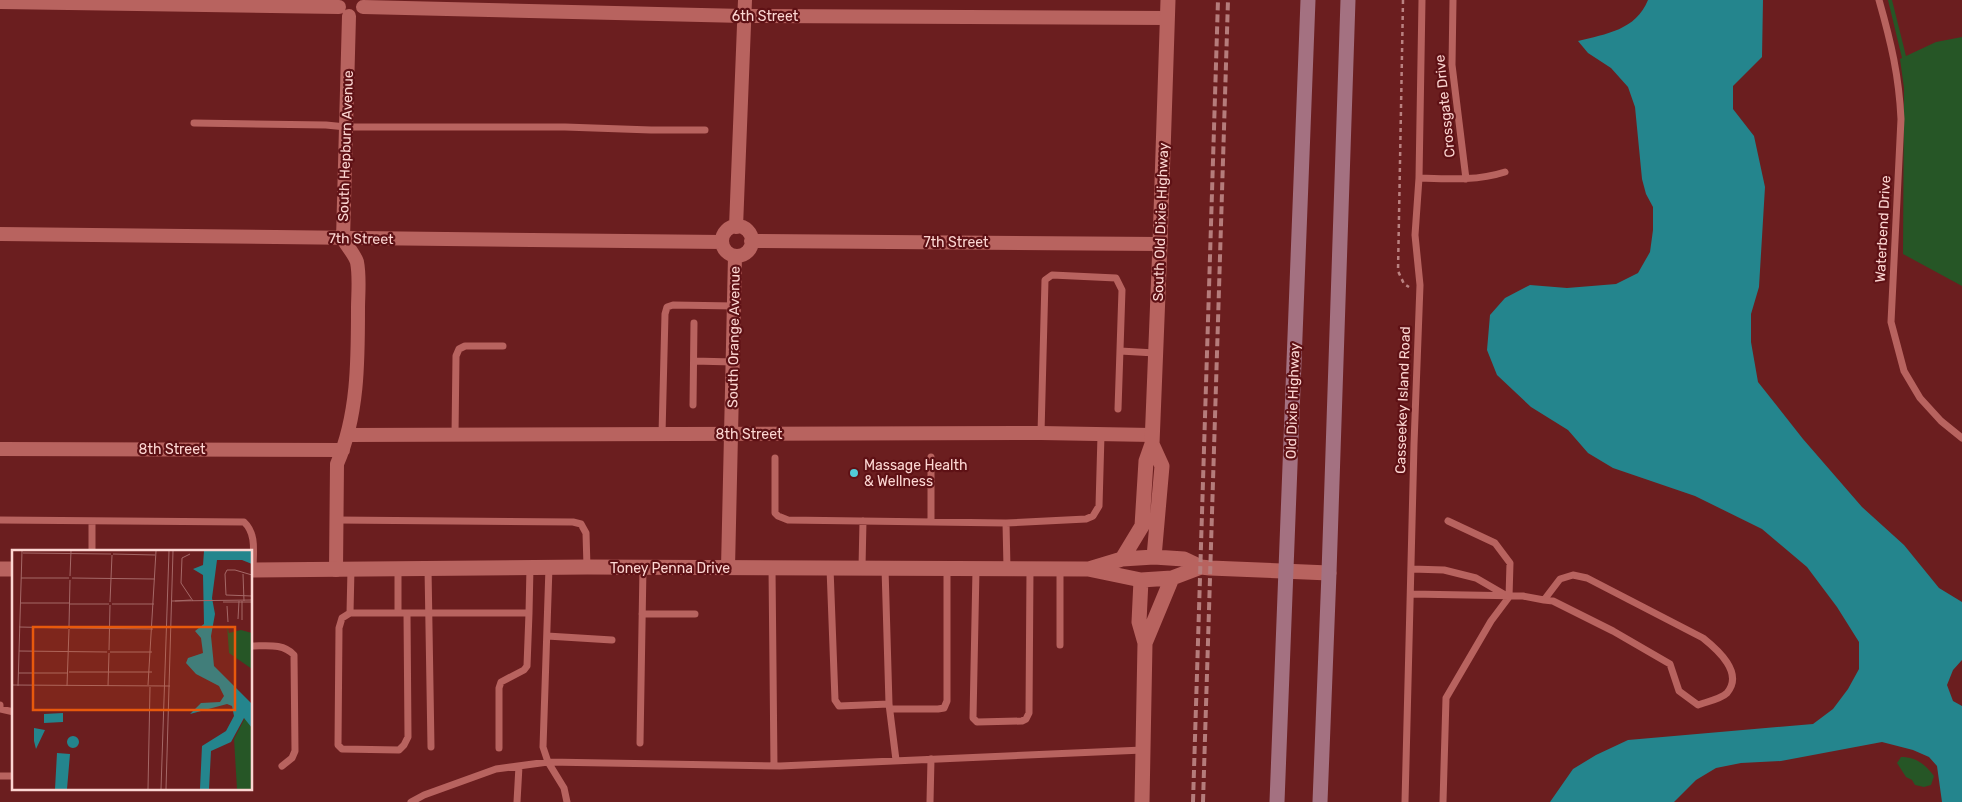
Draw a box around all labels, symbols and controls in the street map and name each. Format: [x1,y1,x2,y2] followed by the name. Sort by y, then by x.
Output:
[732,8,799,25] street label: 6th Street
[1431,54,1459,158] street label: Crossgate Drive
[335,70,357,222] street label: South Hepburn Avenue
[1150,142,1172,302] street label: South Old Dixie Highway
[1872,175,1894,283] street label: Waterbend Drive
[328,230,394,248] street label: 7th Street
[923,234,989,251] street label: 7th Street
[724,266,744,408] street label: South Orange Avenue
[1392,326,1414,474] street label: Casseekey Island Road
[1282,342,1304,459] street label: Old Dixie Highway
[716,426,783,443] street label: 8th Street
[139,441,206,458] street label: 8th Street
[864,457,967,490] place label: Massage Health & Wellness
[848,467,860,479] marker: Massage Health & Wellness
[12,550,252,790] inset map
[610,560,730,577] street label: Toney Penna Drive

